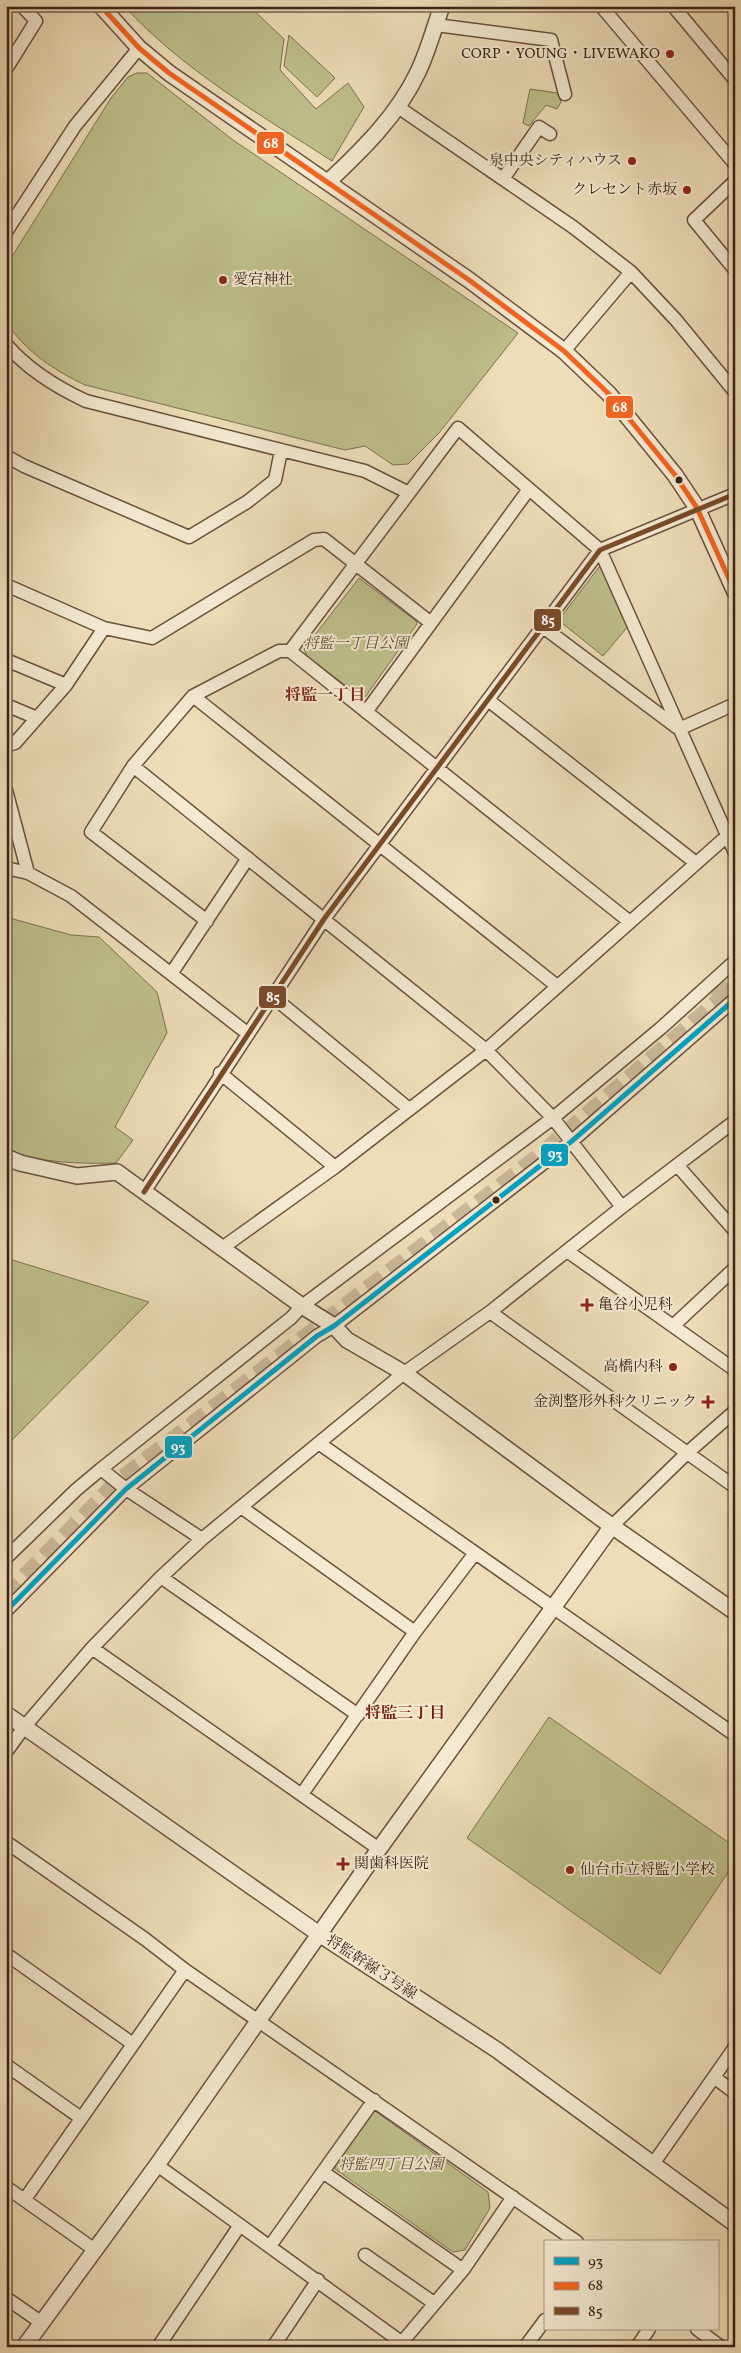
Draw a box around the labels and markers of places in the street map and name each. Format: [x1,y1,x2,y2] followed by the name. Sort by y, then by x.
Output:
[461,44,660,65] place label: CORP・YOUNG・LIVEWAKO
[664,48,676,60] marker: CORP・YOUNG・LIVEWAKO
[489,151,622,172] place label: 泉中央シティハウス
[626,155,638,167] marker: 泉中央シティハウス
[572,180,677,201] place label: クレセント赤坂
[681,184,693,196] marker: クレセント赤坂
[233,270,293,291] place label: 愛宕神社
[217,274,229,286] marker: 愛宕神社
[674,475,684,485] unlabelled marker
[491,1195,501,1205] unlabelled marker
[598,1295,673,1316] place label: 亀谷小児科
[580,1298,594,1312] marker: 亀谷小児科
[603,1357,663,1378] place label: 高橋内科
[667,1361,679,1373] marker: 高橋内科
[533,1392,697,1413] place label: 金渕整形外科クリニック
[701,1395,715,1409] marker: 金渕整形外科クリニック
[354,1854,429,1875] place label: 関歯科医院
[336,1857,350,1871] marker: 関歯科医院
[580,1860,715,1881] place label: 仙台市立将監小学校
[564,1864,576,1876] marker: 仙台市立将監小学校

